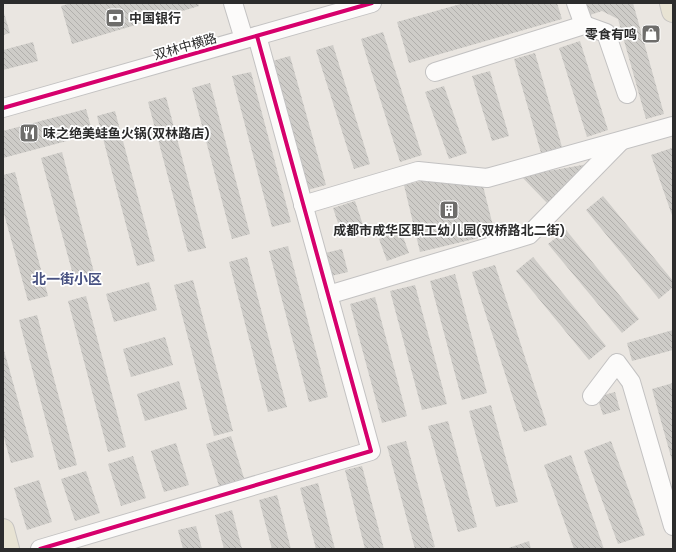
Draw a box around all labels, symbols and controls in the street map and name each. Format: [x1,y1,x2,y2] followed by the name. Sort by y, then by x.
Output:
[104,7,126,29] bank icon: 中国银行
[129,10,181,27] place label: 中国银行
[640,23,662,45] shop icon: 零食有鸣
[585,26,637,43] place label: 零食有鸣
[152,29,219,64] street label: 双林中横路
[18,122,40,144] restaurant icon: 味之绝美蛙鱼火锅(双林路店)
[43,125,210,142] place label: 味之绝美蛙鱼火锅(双林路店)
[438,199,460,221] building icon: 成都市成华区职工幼儿园(双桥路北二街)
[333,222,565,239] place label: 成都市成华区职工幼儿园(双桥路北二街)
[32,270,102,288] district label: 北一街小区

